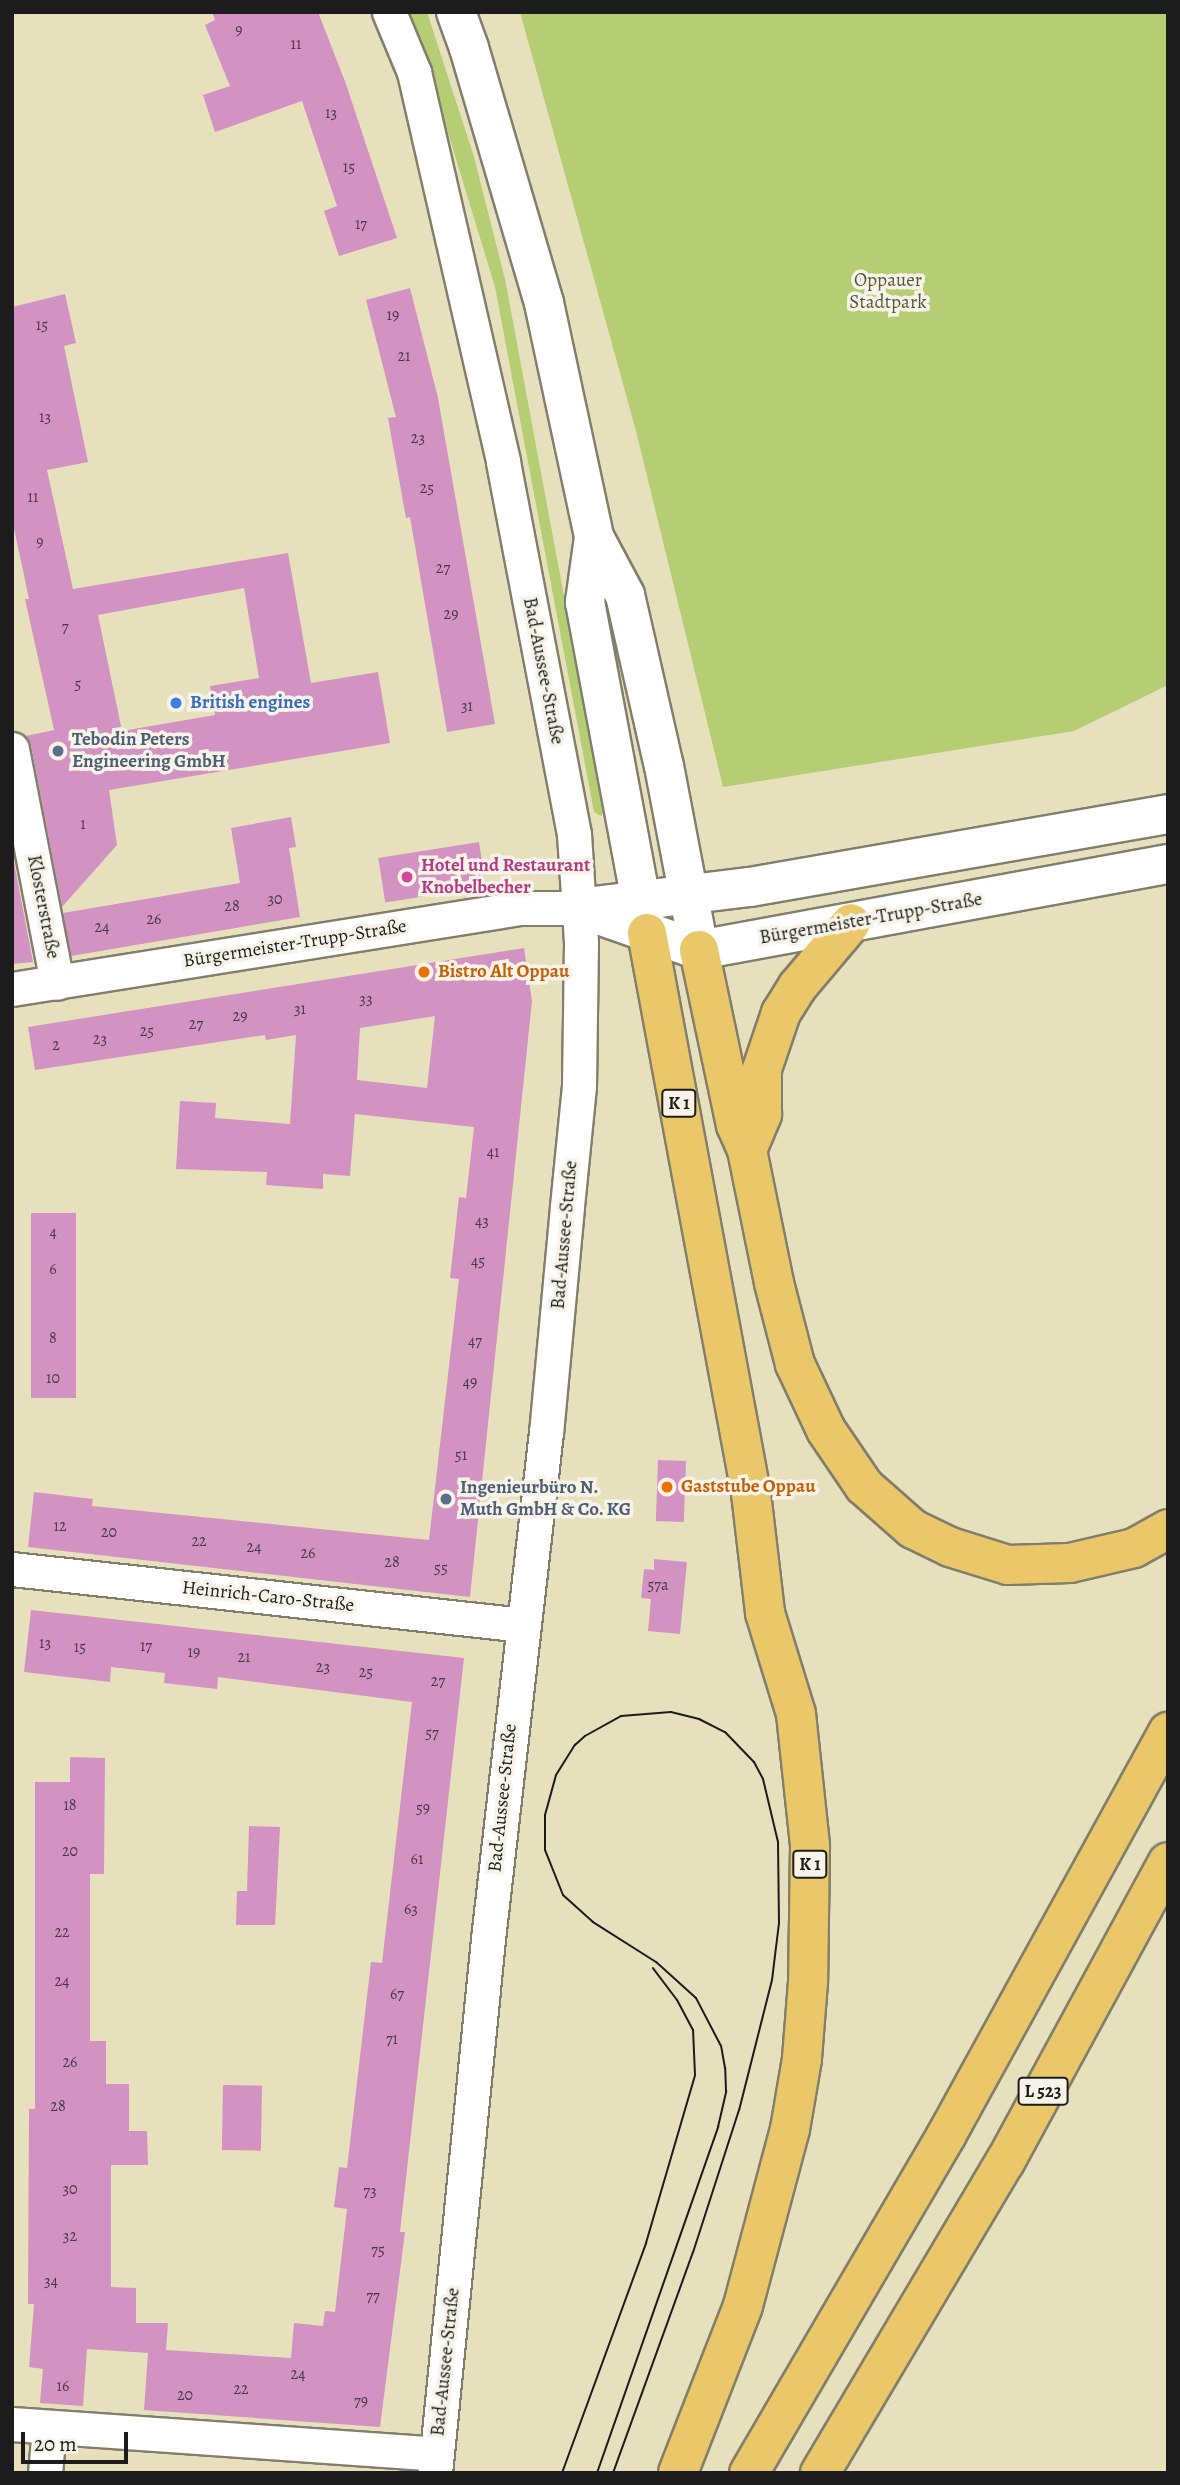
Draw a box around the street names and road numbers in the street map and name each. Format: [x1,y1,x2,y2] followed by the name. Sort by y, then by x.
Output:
[518,596,568,746] street label: Bad-Aussee-Straße
[22,853,64,961] street label: Klosterstraße
[758,888,984,950] street label: Bürgermeister-Trupp-Straße
[182,915,408,973] street label: Bürgermeister-Trupp-Straße
[660,1088,698,1118] road number: K 1
[547,1160,583,1310] street label: Bad-Aussee-Straße
[181,1577,355,1617] street label: Heinrich-Caro-Straße
[484,1723,522,1873] street label: Bad-Aussee-Straße
[791,1850,829,1878] road number: K 1
[1017,2076,1069,2106] road number: L 523
[427,2287,465,2437] street label: Bad-Aussee-Straße

